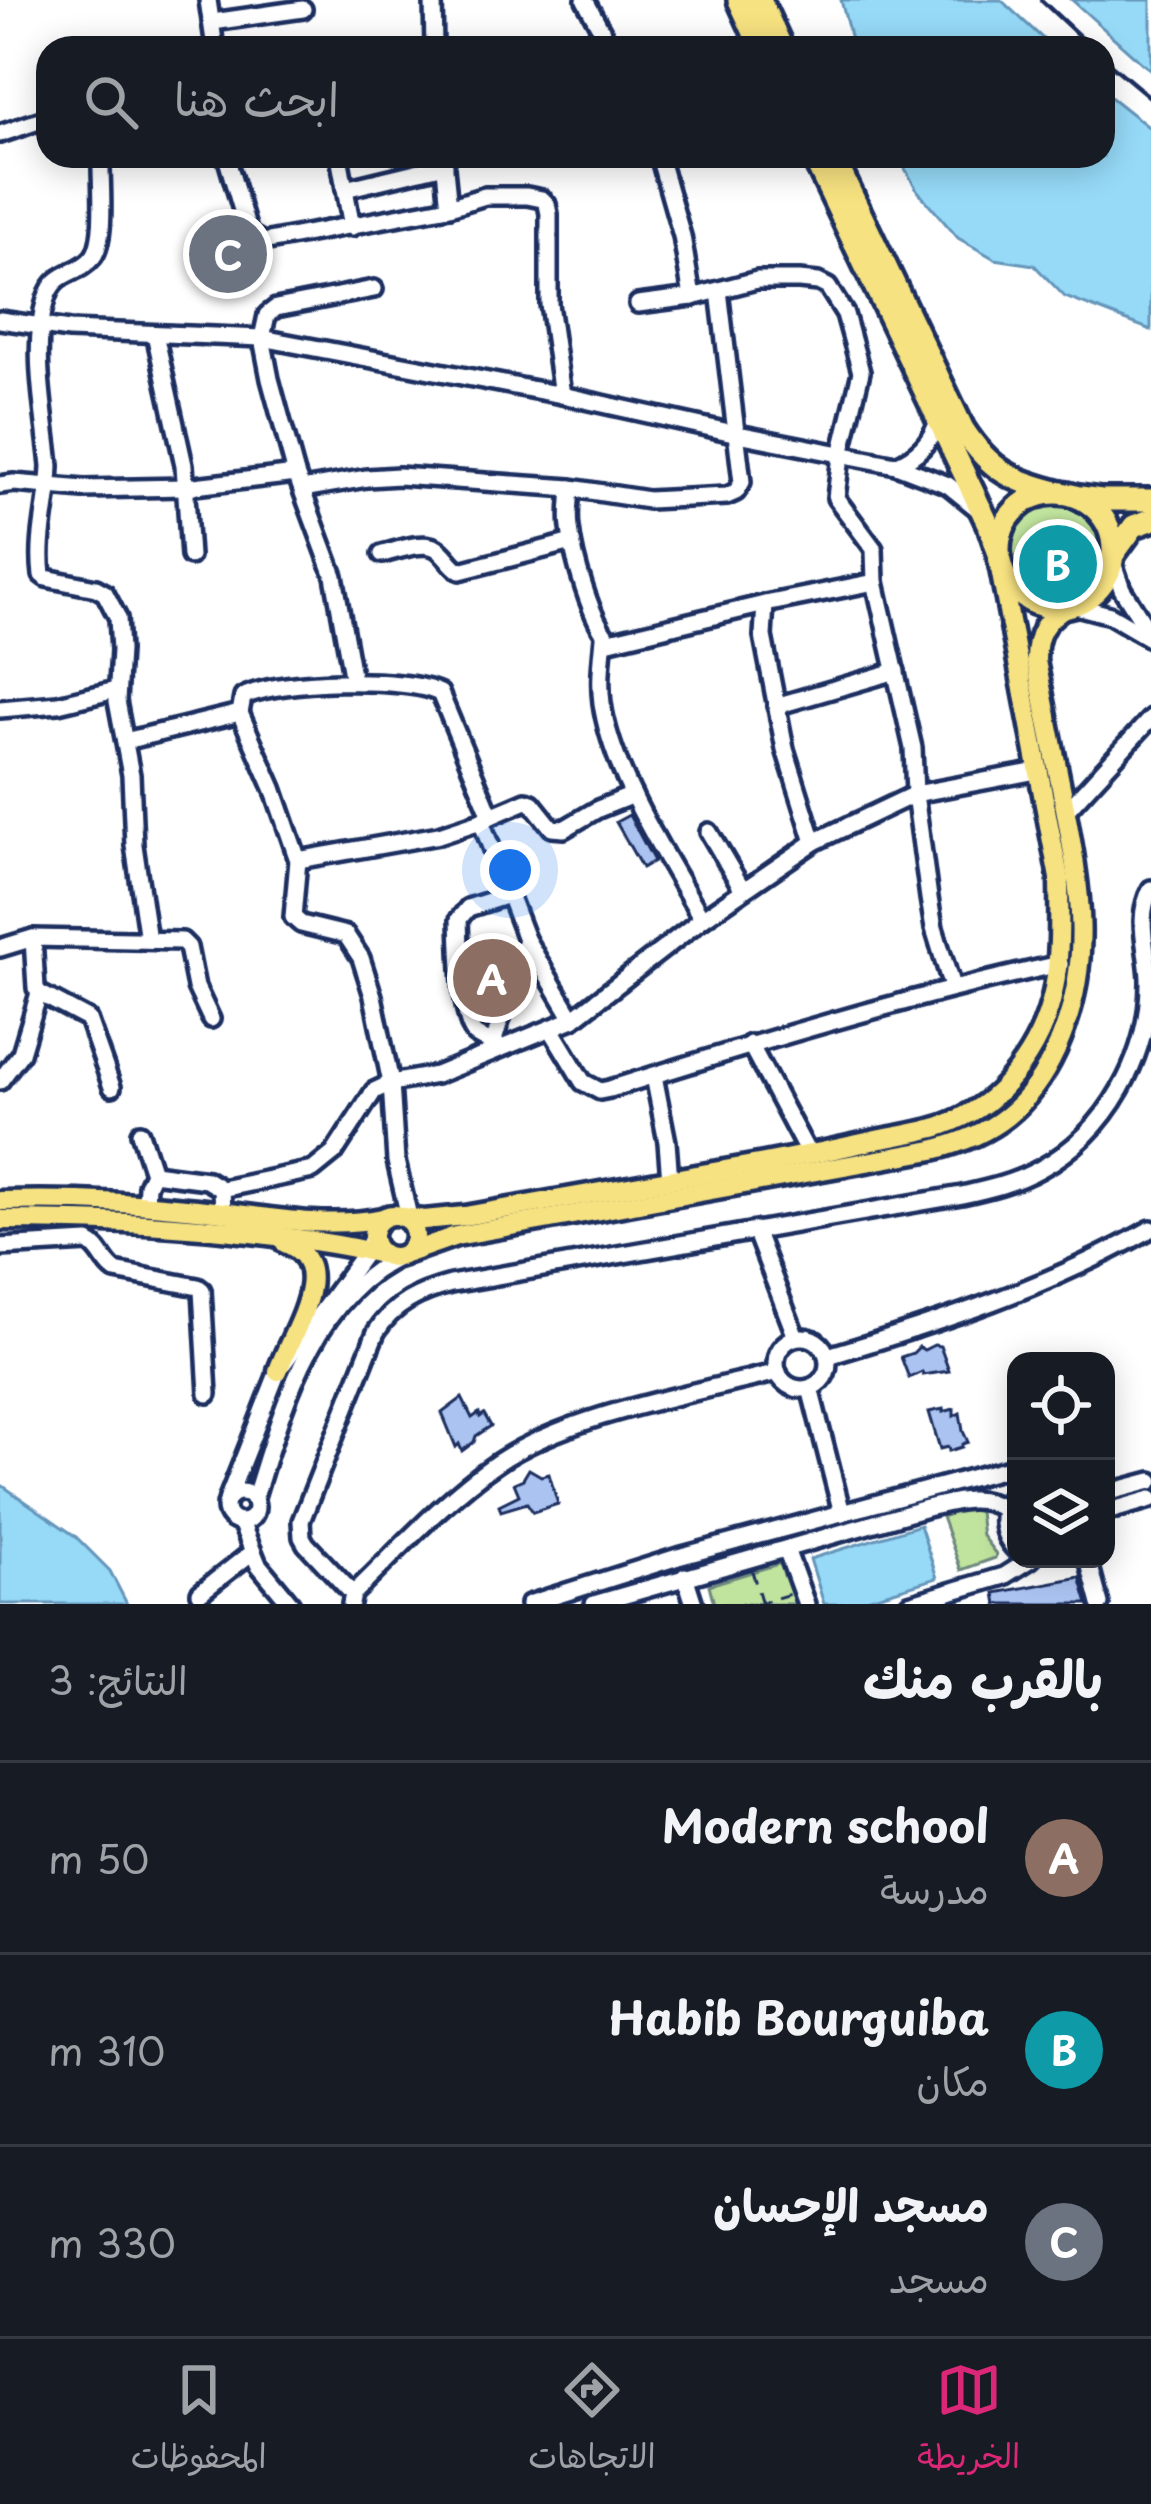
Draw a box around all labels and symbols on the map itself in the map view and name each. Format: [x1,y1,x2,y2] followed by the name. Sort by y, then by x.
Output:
[189,209,267,299] pin: C
[1019,519,1097,609] pin: B
[480,840,540,900] your location
[453,933,531,1023] pin: A

